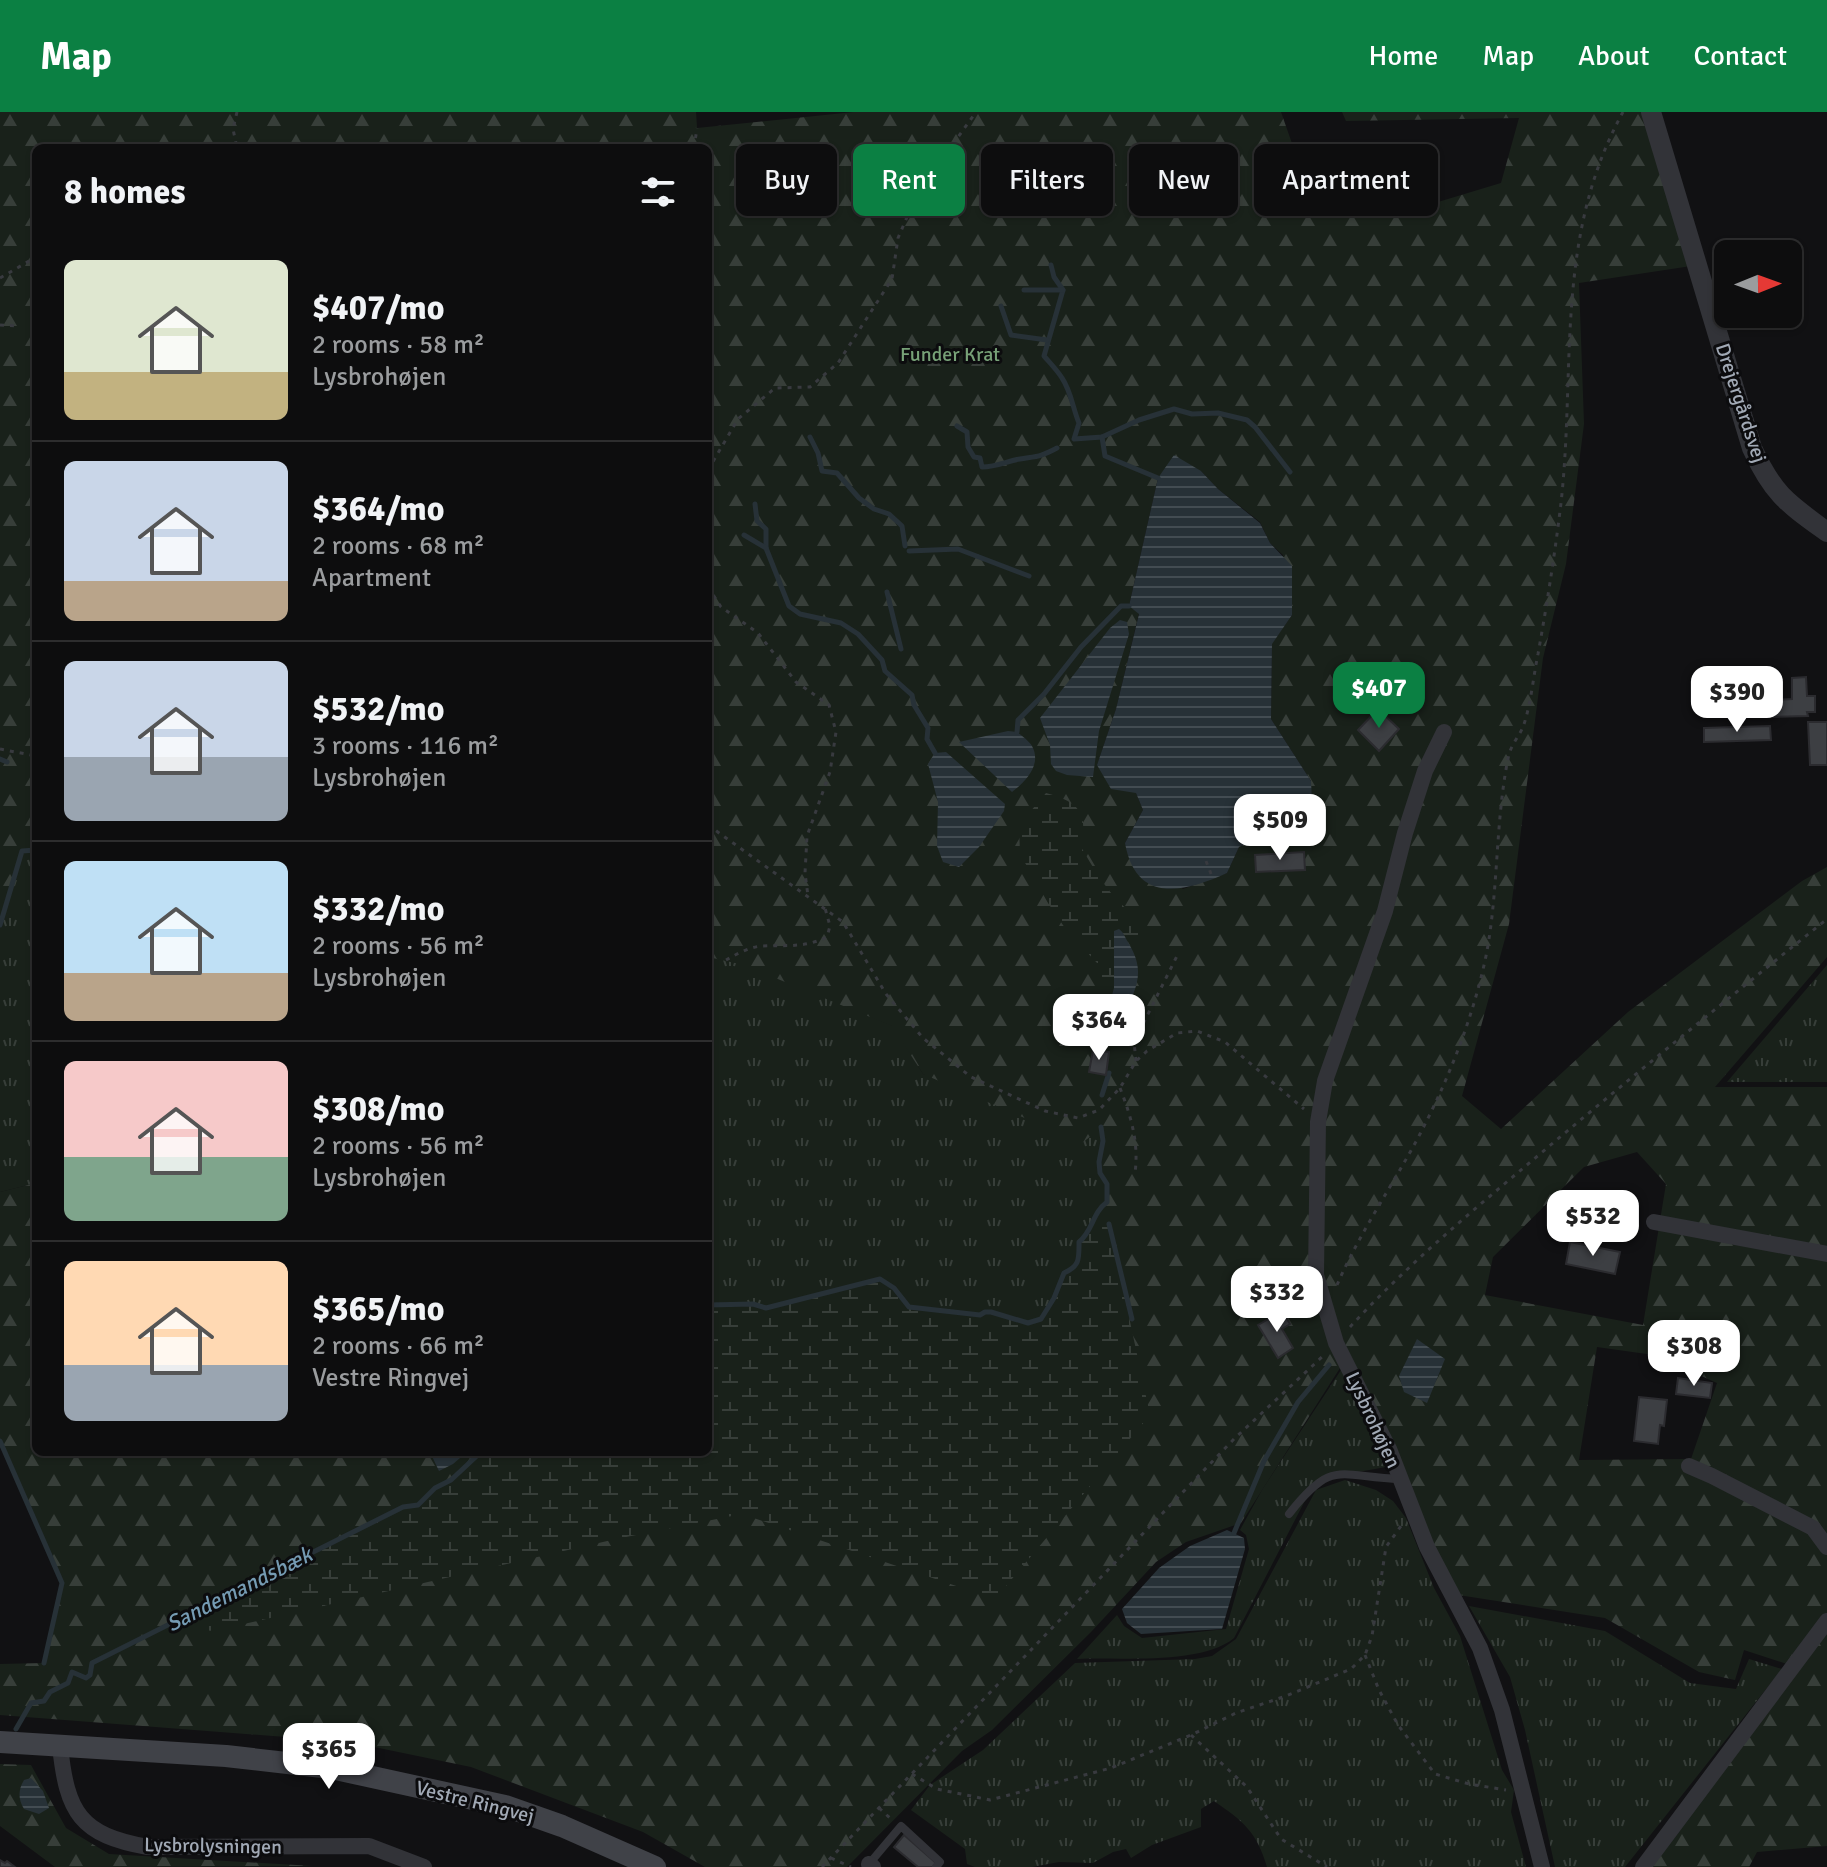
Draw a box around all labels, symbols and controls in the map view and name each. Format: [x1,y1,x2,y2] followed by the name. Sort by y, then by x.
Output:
[40,33,112,80] text: Map
[1369,39,1438,73] text: Home
[1482,39,1534,73] text: Map
[1578,39,1650,73] text: About
[1694,39,1787,73] text: Contact
[736,144,837,216] chip: Buy
[853,144,965,216] chip: Rent
[981,144,1113,216] chip: Filters
[1129,144,1238,216] chip: New
[1254,144,1438,216] chip: Apartment
[636,170,680,214] icon: filters
[64,171,185,213] text: 8 homes
[1714,240,1802,328] north arrow
[1714,240,1802,328] map controls
[312,287,445,329] text: $407/mo
[128,292,224,388] icon: home
[312,329,485,361] text: 2 rooms · 58 m²
[1710,340,1772,466] street label: Drejergårdsvej
[900,342,1000,367] park label: Funder Krat
[312,361,446,393] text: Lysbrohøjen
[312,488,445,530] text: $364/mo
[128,493,224,589] icon: home
[312,530,485,562] text: 2 rooms · 68 m²
[312,562,431,594] text: Apartment
[1332,662,1426,730] pin: $407
[1690,666,1784,734] pin: $390
[1351,672,1407,704] text: $407
[1709,676,1765,708] text: $390
[312,688,445,730] text: $532/mo
[128,693,224,789] icon: home
[312,730,499,762] text: 3 rooms · 116 m²
[312,762,446,794] text: Lysbrohøjen
[1233,794,1327,862] pin: $509
[1252,804,1308,836] text: $509
[312,888,445,930] text: $332/mo
[128,893,224,989] icon: home
[312,930,485,962] text: 2 rooms · 56 m²
[312,962,446,994] text: Lysbrohøjen
[1052,994,1146,1062] pin: $364
[1071,1004,1127,1036] text: $364
[312,1088,445,1130] text: $308/mo
[128,1093,224,1189] icon: home
[312,1130,485,1162] text: 2 rooms · 56 m²
[312,1162,446,1194] text: Lysbrohøjen
[1546,1190,1640,1258] pin: $532
[1565,1200,1621,1232] text: $532
[1230,1266,1324,1334] pin: $332
[1249,1276,1305,1308] text: $332
[312,1288,445,1330] text: $365/mo
[128,1293,224,1389] icon: home
[1647,1320,1741,1388] pin: $308
[312,1330,485,1362] text: 2 rooms · 66 m²
[1666,1330,1722,1362] text: $308
[312,1362,469,1394] text: Vestre Ringvej
[1340,1368,1406,1472] street label: Lysbrohøjen
[162,1540,318,1637] water label: Sandemandsbæk
[282,1723,376,1791] pin: $365
[301,1733,357,1765] text: $365
[413,1775,537,1829] street label: Vestre Ringvej
[144,1832,282,1860] street label: Lysbrolysningen

